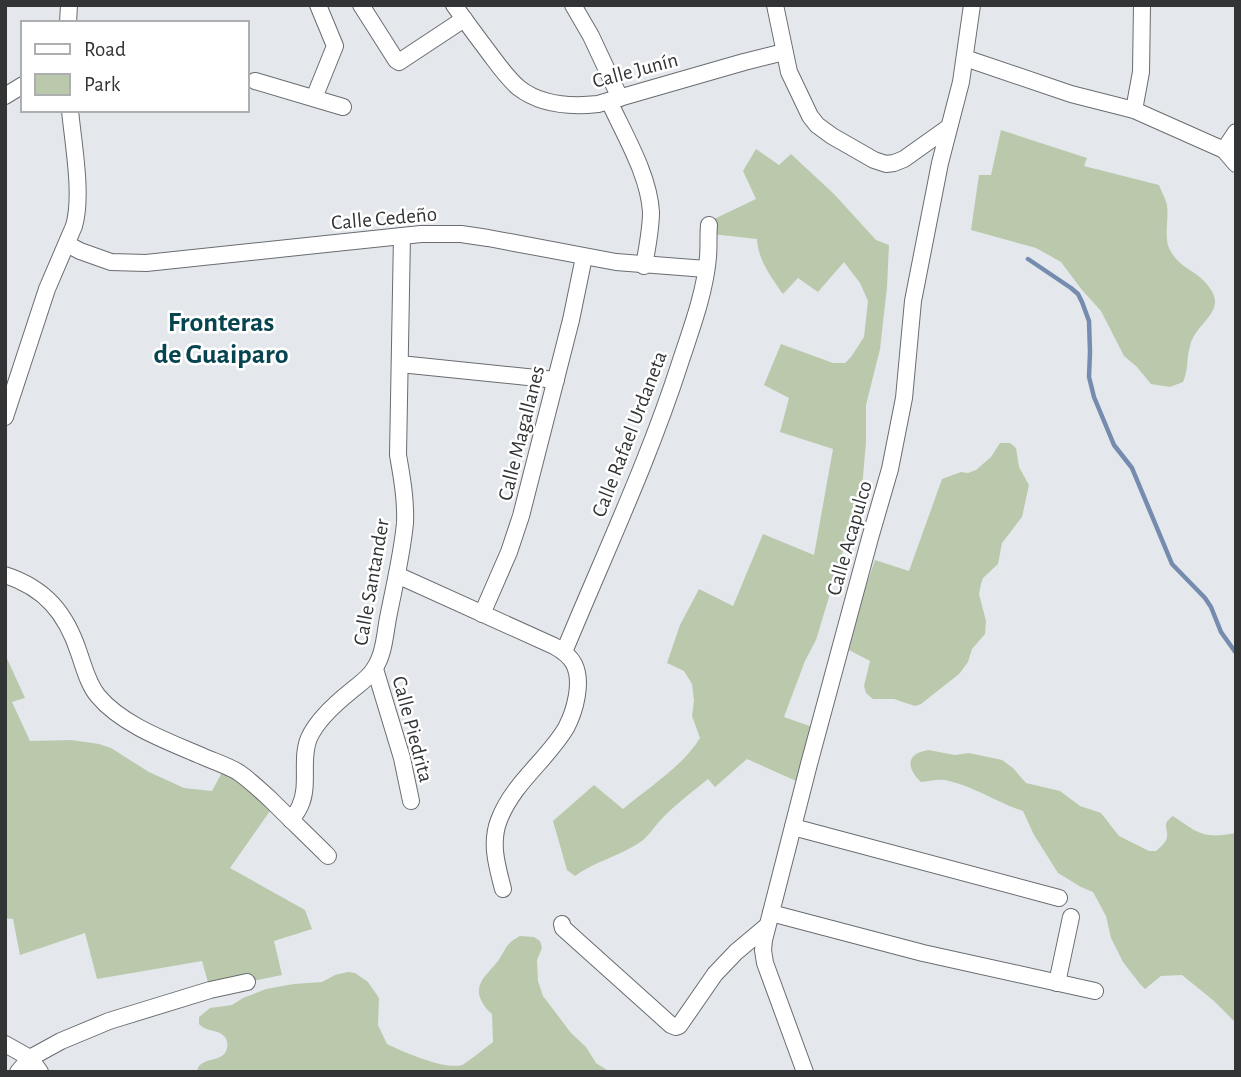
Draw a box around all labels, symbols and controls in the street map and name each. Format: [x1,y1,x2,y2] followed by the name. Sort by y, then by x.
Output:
[21,21,248,112] legend
[84,39,126,60] text: Road
[590,49,680,92] street label: Calle Junín
[84,74,121,95] text: Park
[330,203,438,234] street label: Calle Cedeño
[153,309,289,369] district label: Fronteras de Guaiparo
[588,348,671,520] street label: Calle Rafael Urdaneta
[495,364,548,503] street label: Calle Magallanes
[823,478,876,598] street label: Calle Acapulco
[350,517,393,647] street label: Calle Santander
[388,674,437,785] street label: Calle Piedrita

